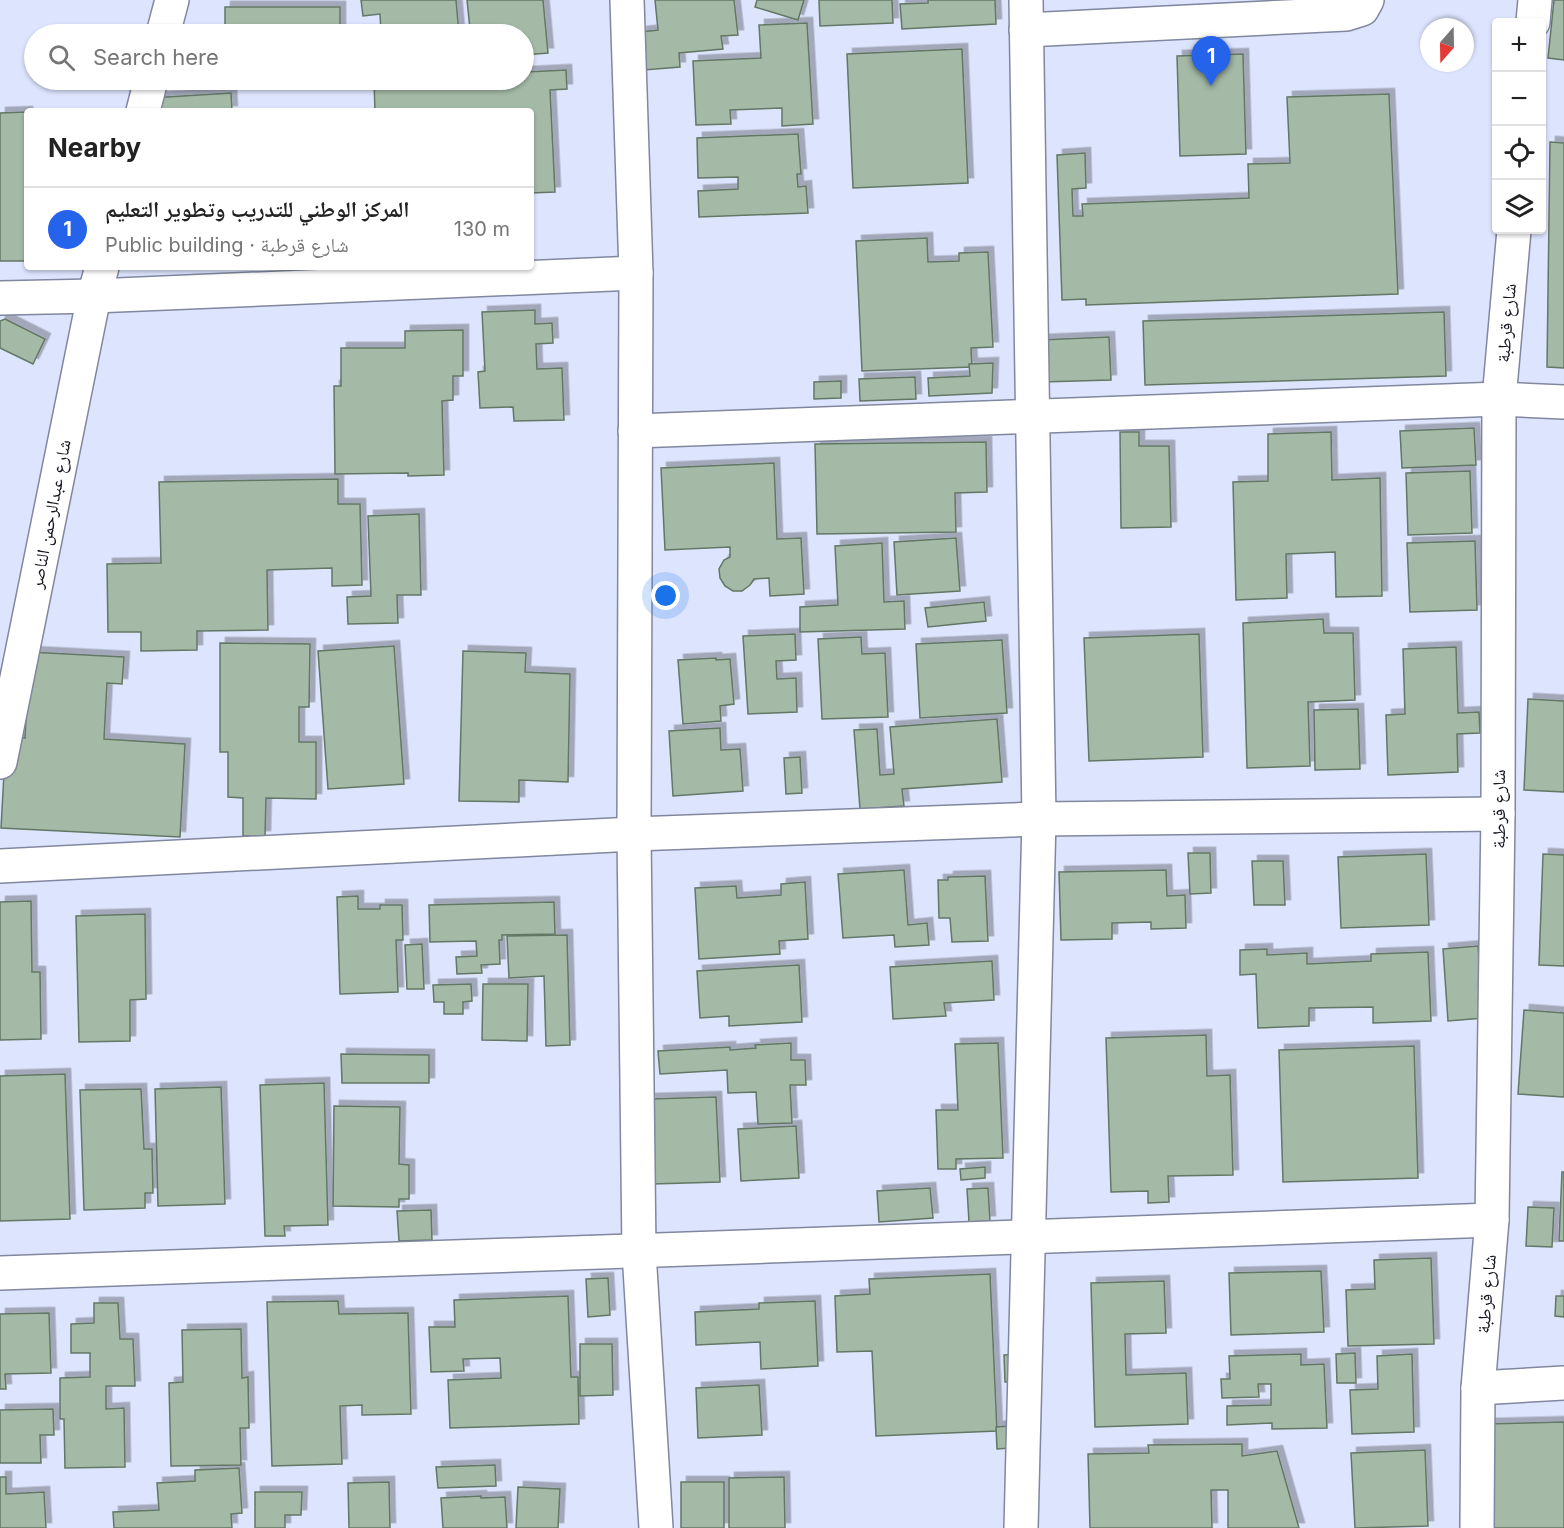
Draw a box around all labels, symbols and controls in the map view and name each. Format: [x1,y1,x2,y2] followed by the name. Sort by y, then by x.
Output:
[1420,18,1474,72] north arrow
[1492,18,1546,234] map controls
[1492,18,1546,72] button: +
[24,24,534,90] search box
[1192,36,1230,86] pin: 1
[45,41,78,74] icon: search
[93,44,219,70] text: Search here
[1492,72,1546,126] button: −
[1492,126,1546,180] button: locate
[48,132,141,163] text: Nearby
[1492,180,1546,234] button: layers
[105,196,410,222] text: المركز الوطني للتدريب وتطوير التعليم
[63,217,72,241] text: 1
[454,217,510,241] text: 130 m
[105,233,349,257] text: Public building · شارع قرطبة
[1492,283,1521,364] street label: شارع قرطبة
[25,438,76,591] street label: شارع عبدالرحمن الناصر
[651,581,680,610] your location
[1488,769,1510,849] street label: شارع قرطبة
[1472,1254,1501,1335] street label: شارع قرطبة

